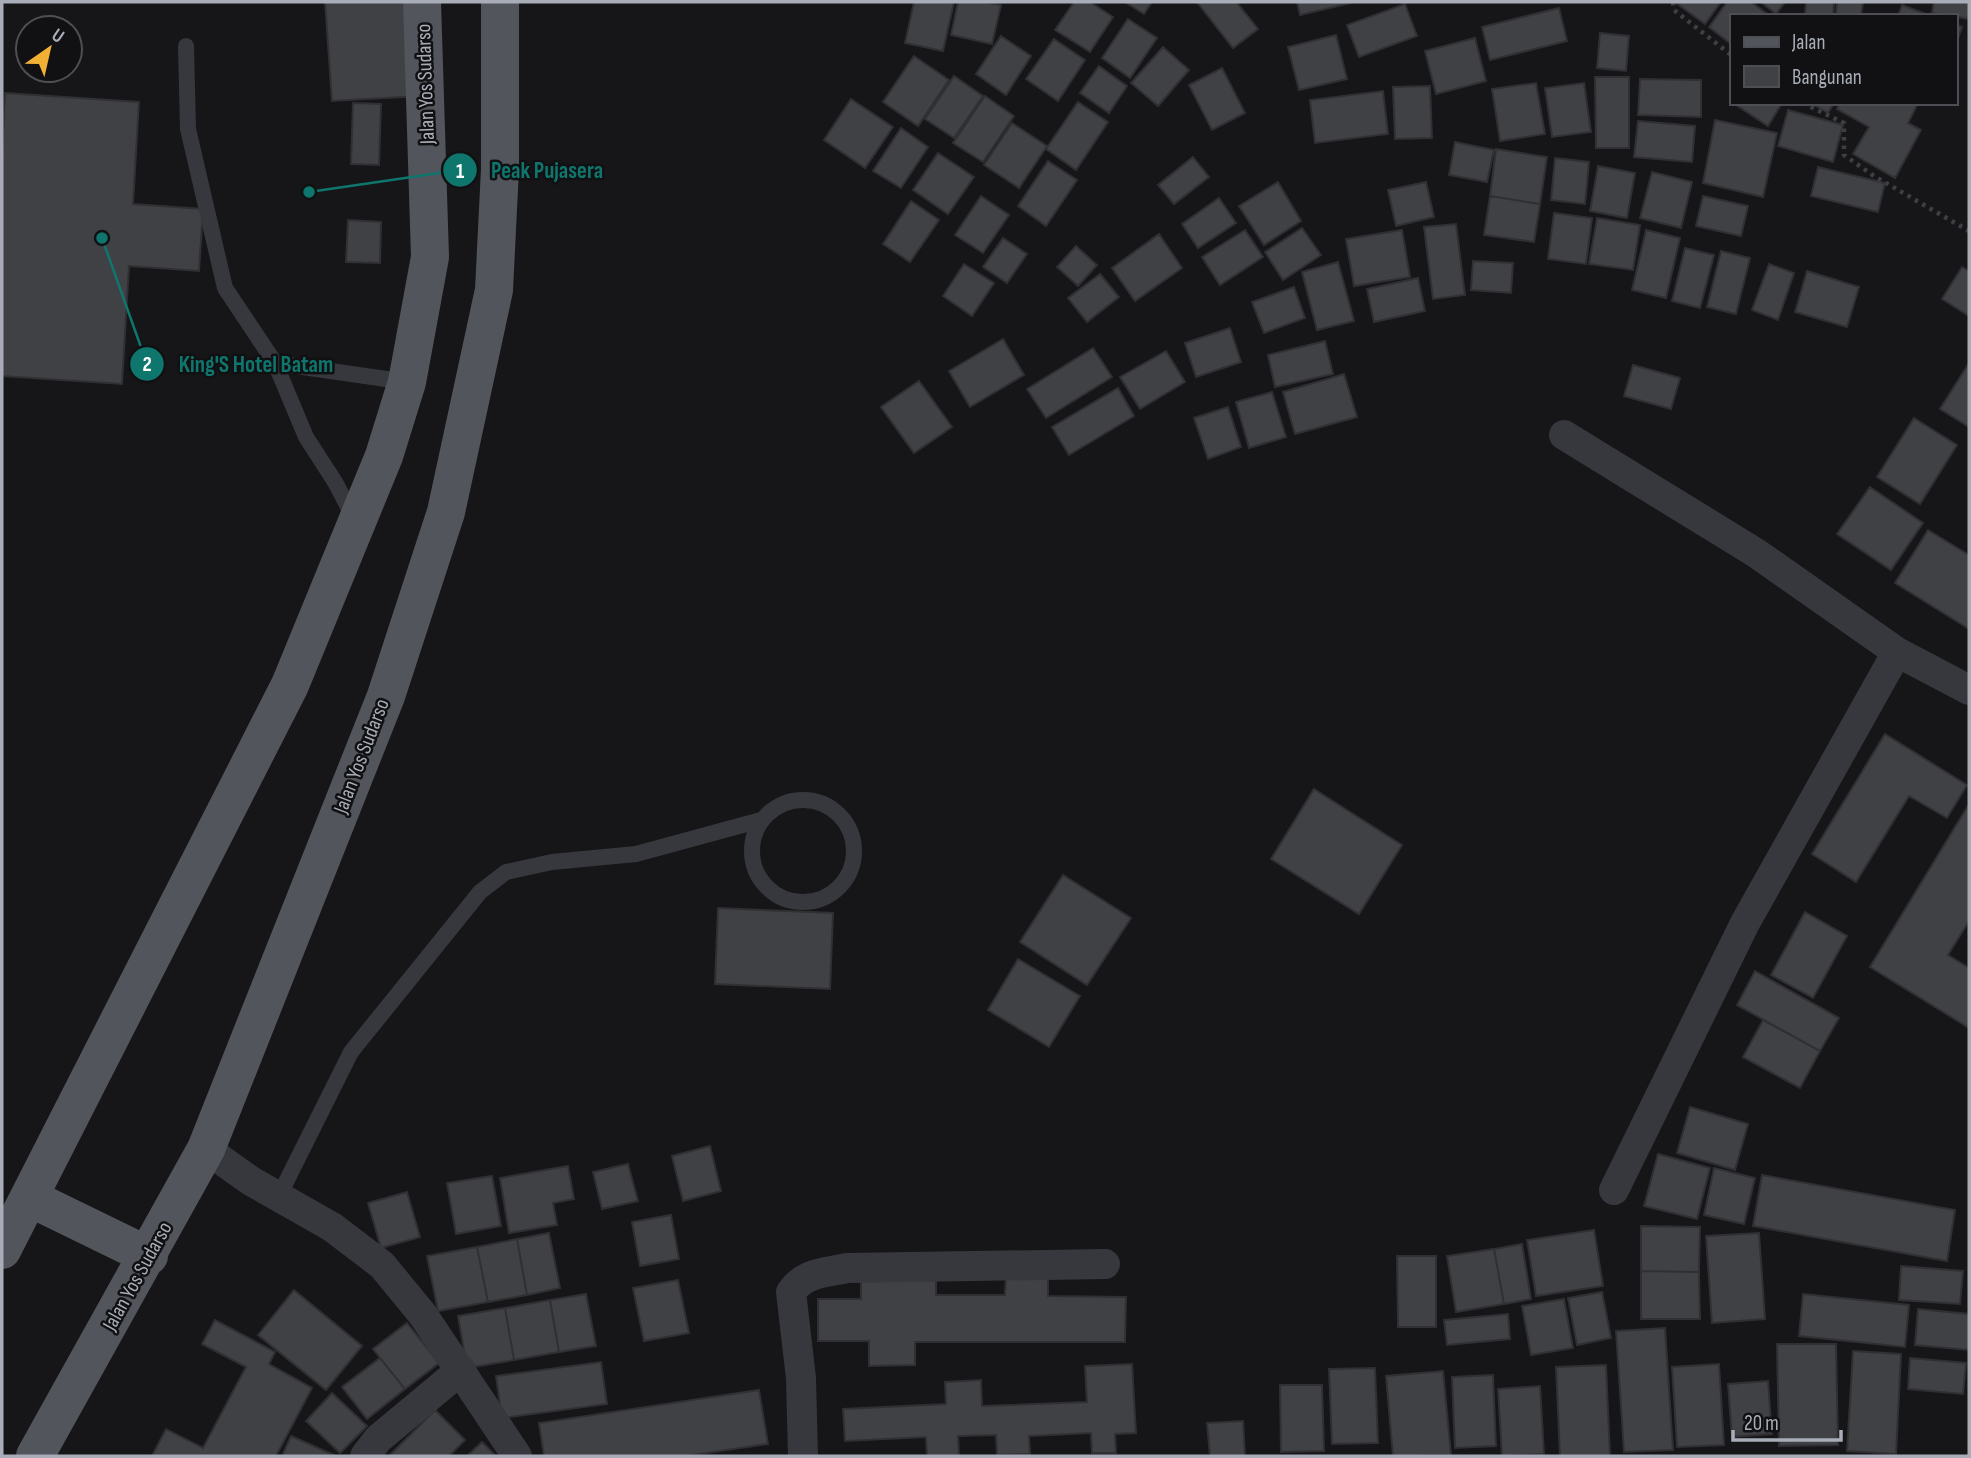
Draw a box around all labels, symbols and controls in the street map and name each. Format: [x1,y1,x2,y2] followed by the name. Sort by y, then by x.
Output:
[14,14,84,84] north arrow
[1730,14,1957,105] legend
[411,23,440,146] street label: Jalan Yos Sudarso
[47,24,68,48] text: U
[1791,30,1825,55] text: Jalan
[1792,65,1862,90] text: Bangunan
[442,148,617,192] callout: Peak Pujasera
[491,157,603,185] text: Peak Pujasera
[456,159,464,184] text: 1
[130,342,347,386] callout: King'S Hotel Batam
[179,351,333,379] text: King'S Hotel Batam
[142,352,152,377] text: 2
[328,695,395,818] street label: Jalan Yos Sudarso
[97,1217,178,1336] street label: Jalan Yos Sudarso
[1733,1398,1842,1442] scale bar
[1744,1411,1779,1436] text: 20 m

